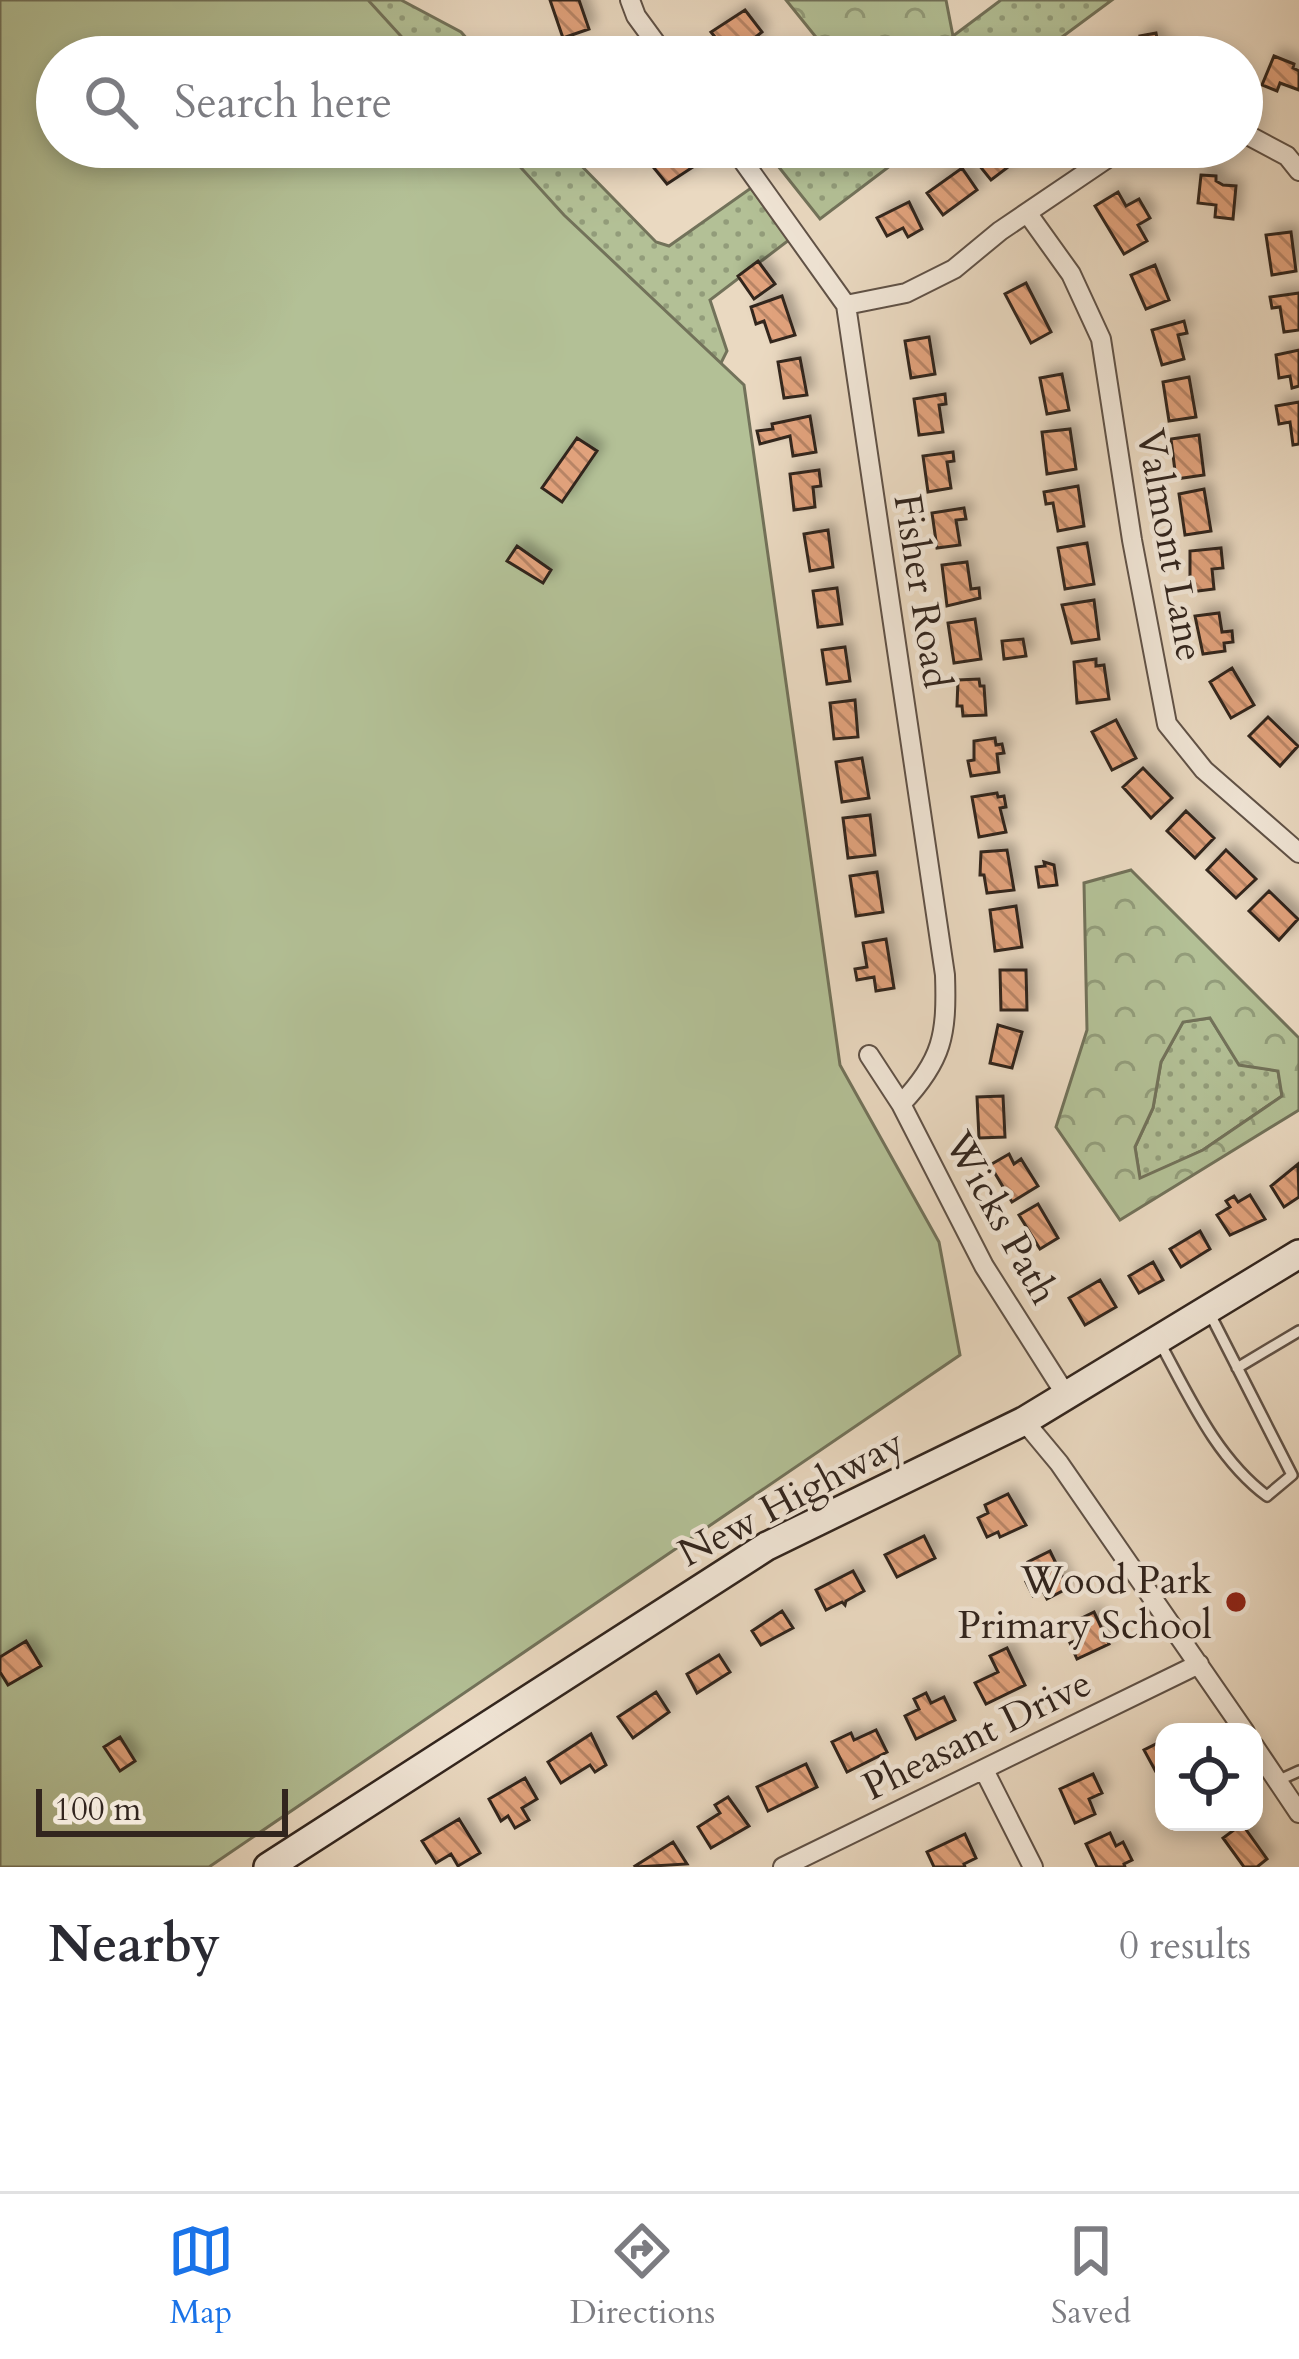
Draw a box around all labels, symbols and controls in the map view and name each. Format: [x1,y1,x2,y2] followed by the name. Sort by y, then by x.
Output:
[36,36,1263,168] search box
[78,69,144,135] icon: search
[174,72,392,133] text: Search here
[1124,425,1216,665] street label: Valmont Lane
[881,490,964,692] street label: Fisher Road
[931,1121,1070,1314] street label: Wicks Path
[669,1416,913,1580] street label: New Highway
[958,1554,1212,1652] place label: Wood Park Primary School
[1223,1589,1249,1615] marker: Wood Park Primary School
[854,1657,1100,1813] street label: Pheasant Drive
[1155,1723,1263,1831] map controls
[1155,1723,1263,1831] button: locate
[36,1783,288,1836] scale bar
[54,1787,141,1832] text: 100 m
[48,1910,220,1980] text: Nearby
[1119,1919,1251,1972] text: 0 results
[168,2218,234,2335] tab: Map
[570,2218,715,2335] tab: Directions
[1051,2218,1131,2335] tab: Saved

